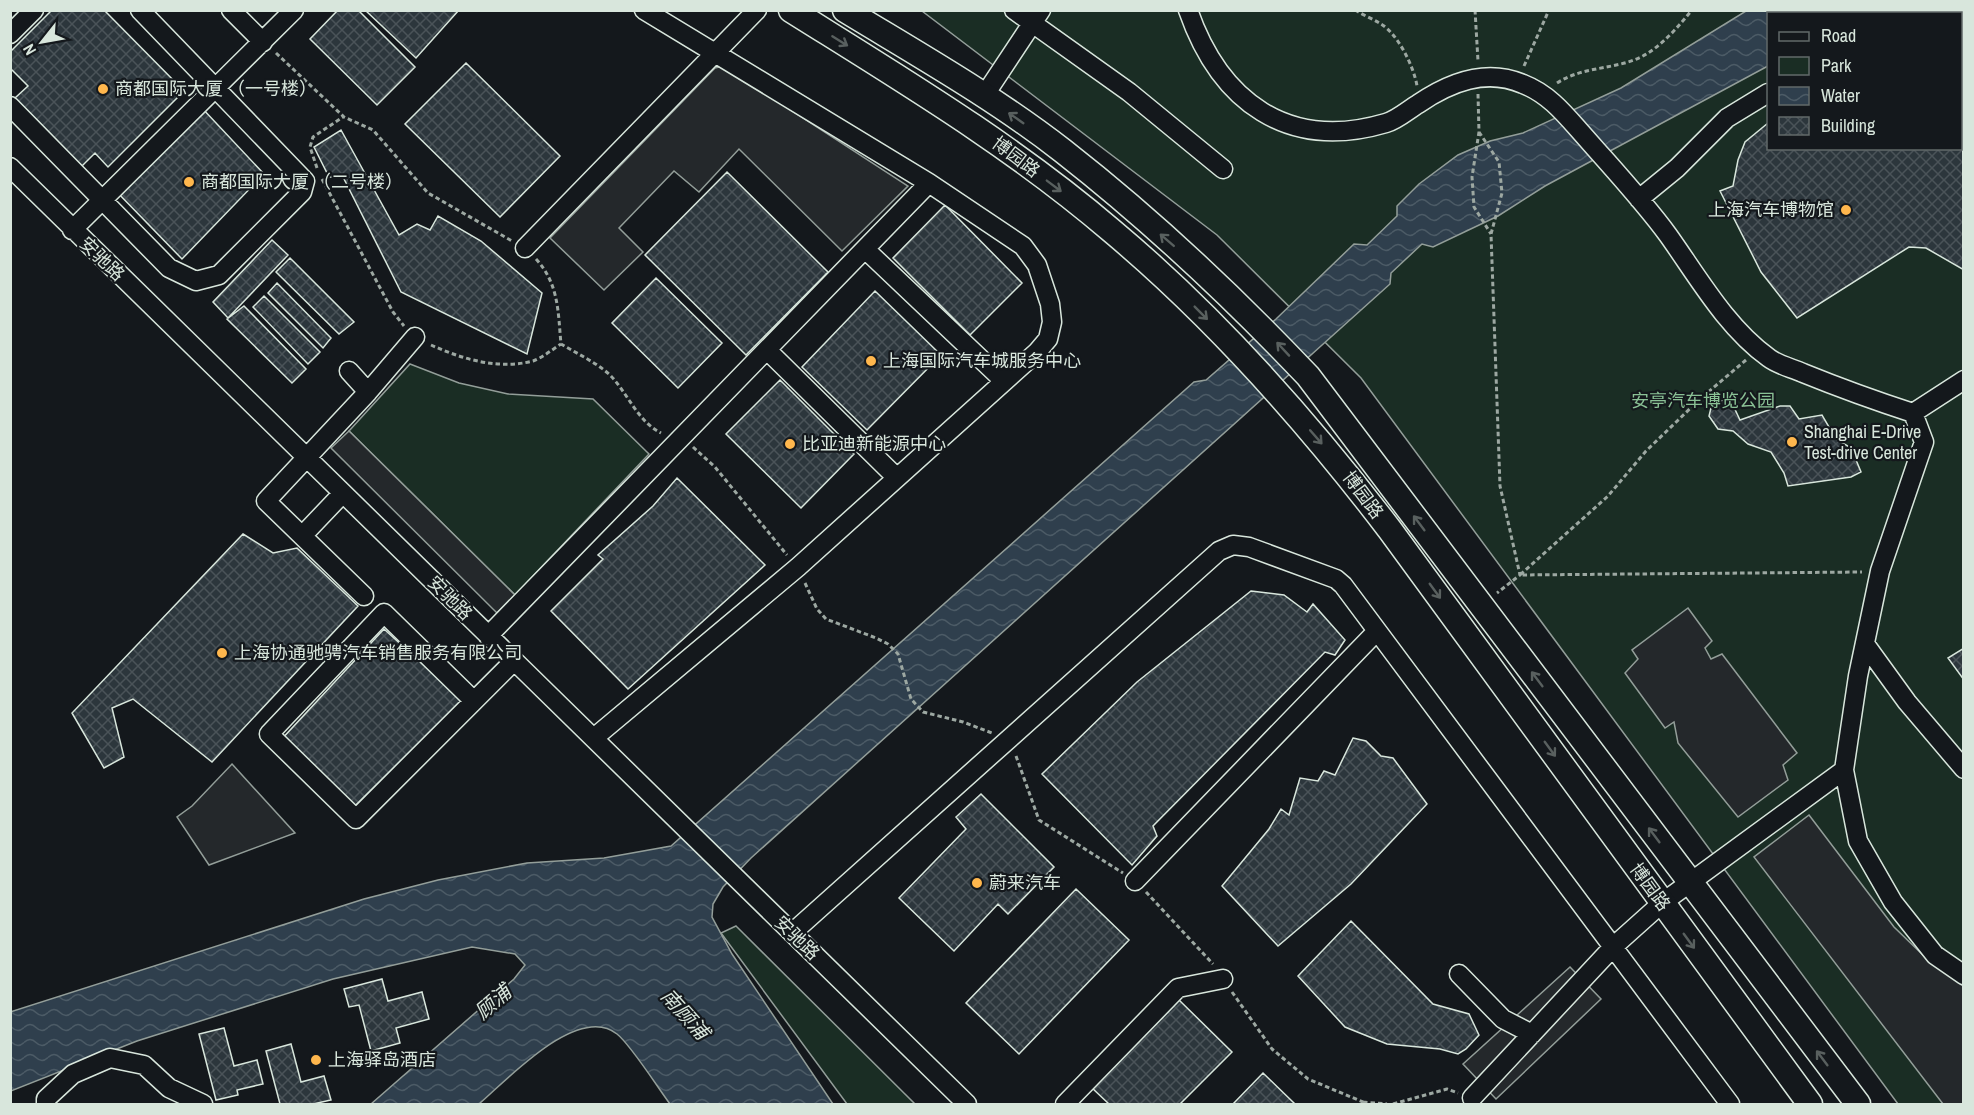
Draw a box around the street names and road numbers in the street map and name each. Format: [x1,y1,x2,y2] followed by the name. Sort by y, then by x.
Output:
[987,130,1045,183] street label: 博园路
[74,231,130,286] street label: 安驰路
[1337,466,1390,524] street label: 博园路
[422,570,478,626] street label: 安驰路
[1624,858,1676,916] street label: 博园路
[769,910,825,965] street label: 安驰路

